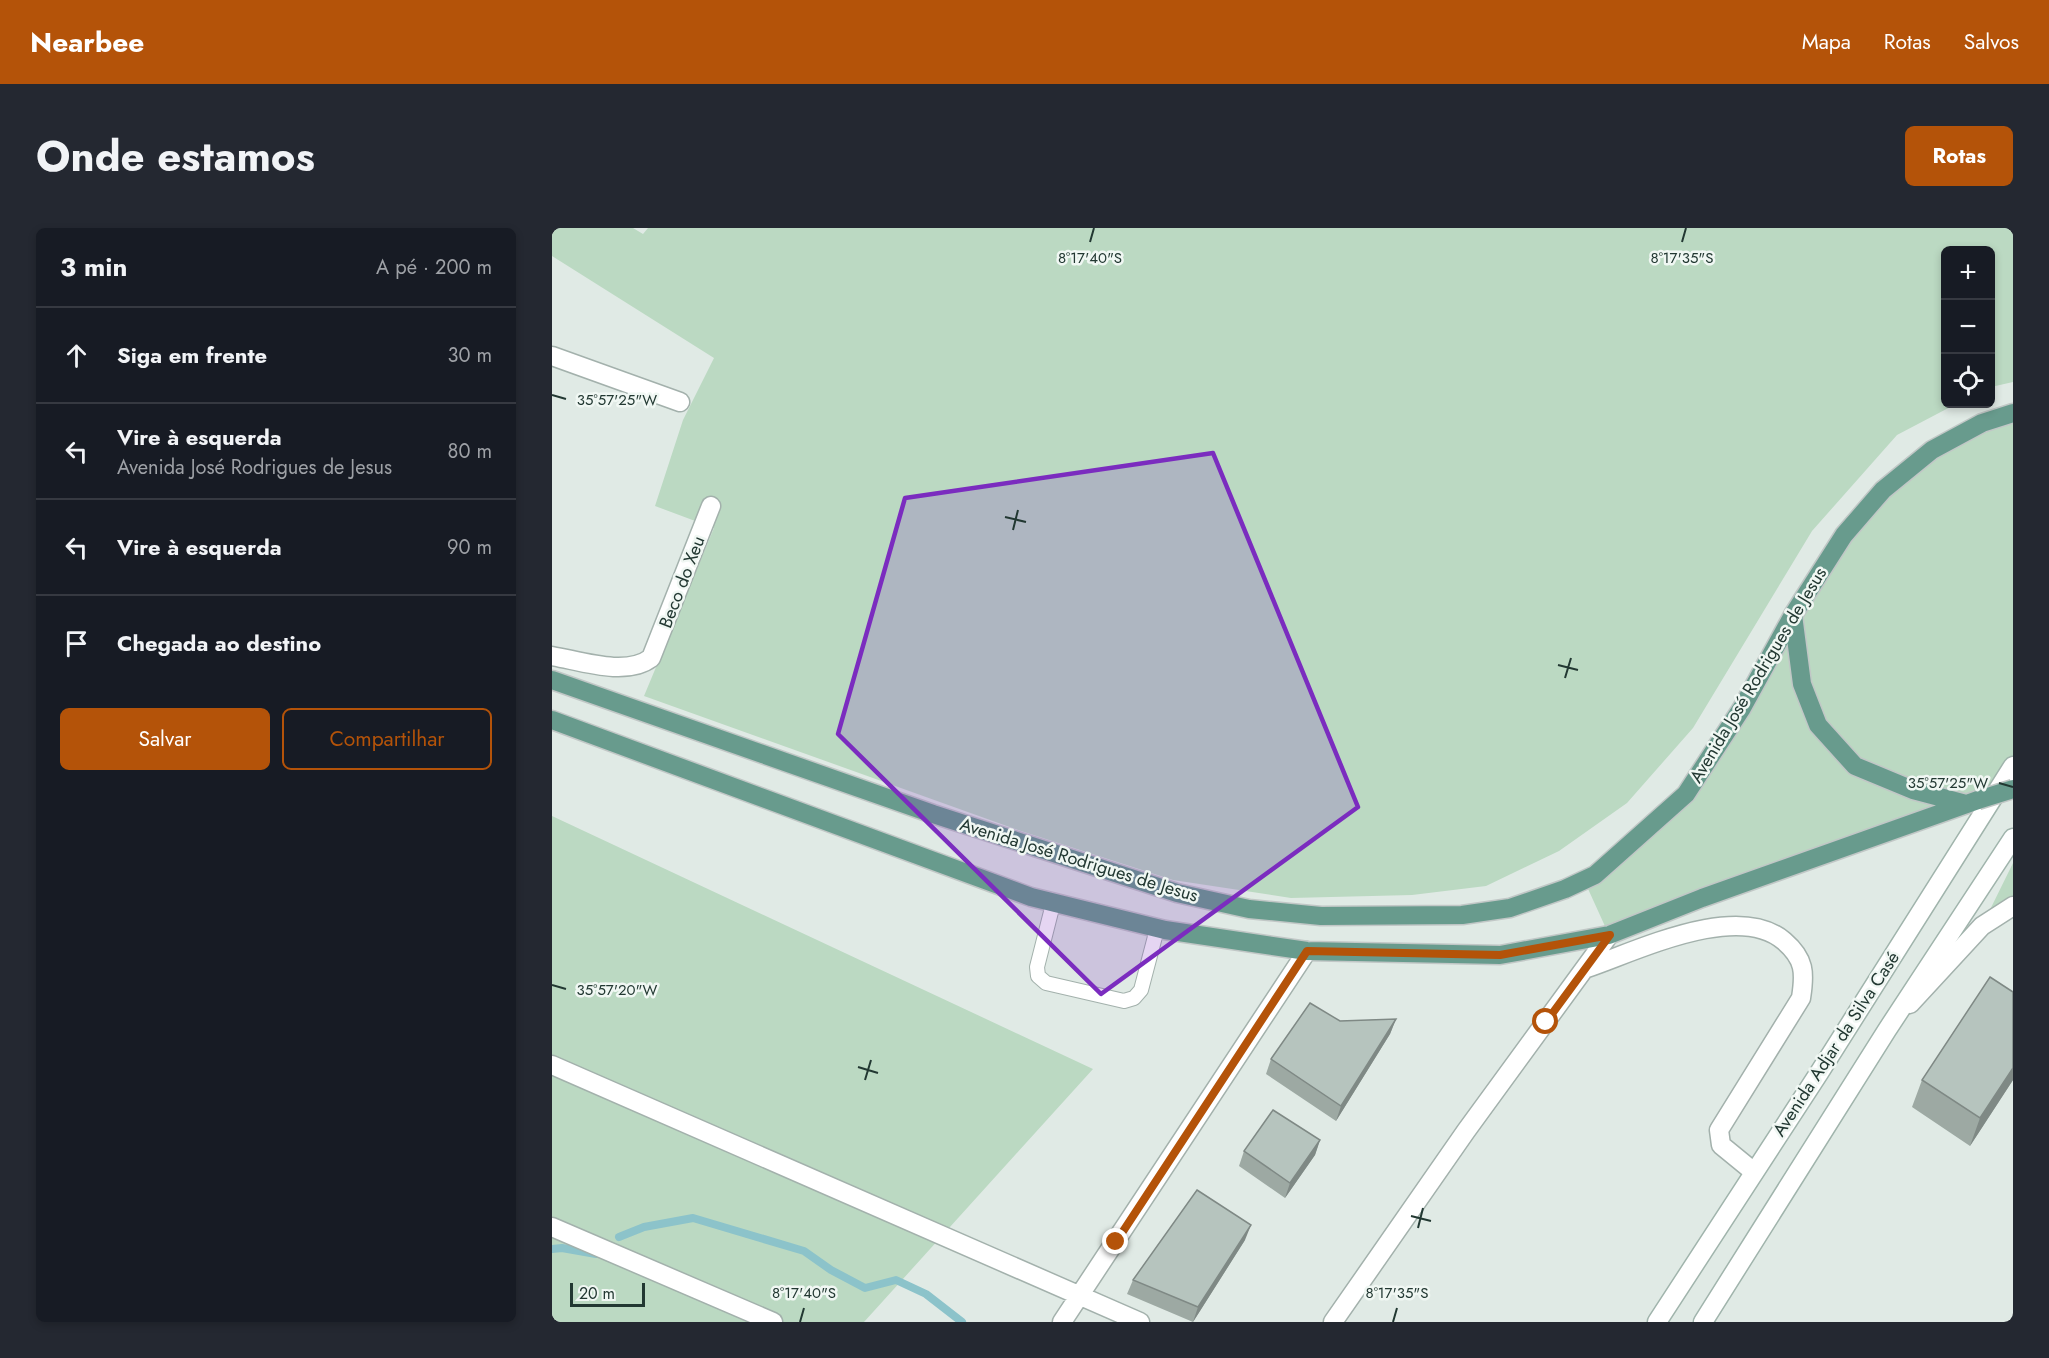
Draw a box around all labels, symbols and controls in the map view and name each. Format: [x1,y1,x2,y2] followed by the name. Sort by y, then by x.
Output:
[30,22,144,63] text: Nearbee
[1802,27,1851,57] text: Mapa
[1884,27,1931,57] text: Rotas
[1964,27,2019,57] text: Salvos
[36,126,315,187] text: Onde estamos
[1905,126,2013,186] button: Rotas
[1941,246,1995,408] map controls
[1941,246,1995,300] button: +
[1058,247,1122,269] text: 8°17'40"S
[1650,247,1714,269] text: 8°17'35"S
[60,248,127,286] text: 3 min
[376,253,492,282] text: A pé · 200 m
[1941,300,1995,354] button: −
[60,339,93,372] icon: ahead
[117,339,267,371] text: Siga em frente
[447,341,492,370] text: 30 m
[1941,354,1995,408] button: locate
[577,389,657,411] text: 35°57'25"W
[117,421,282,453] text: Vire à esquerda
[60,435,93,468] icon: left
[447,437,492,466] text: 80 m
[117,453,392,482] text: Avenida José Rodrigues de Jesus
[60,531,93,564] icon: left
[117,531,282,563] text: Vire à esquerda
[653,532,711,632] street label: Beco do Xeu
[447,533,492,562] text: 90 m
[1683,562,1833,788] street label: Avenida José Rodrigues de Jesus
[60,627,93,660] icon: arrive
[117,627,321,659] text: Chegada ao destino
[60,708,270,770] button: Salvar
[282,708,492,770] button: Compartilhar
[1908,772,1988,794] text: 35°57'25"W
[957,811,1201,909] street label: Avenida José Rodrigues de Jesus
[1766,946,1906,1142] street label: Avenida Adjar da Silva Casé
[577,979,658,1001] text: 35°57'20"W
[1532,1008,1558,1034] route start
[1102,1228,1128,1254] route end
[570,1280,645,1308] scale bar
[579,1282,615,1305] text: 20 m
[772,1282,836,1304] text: 8°17'40"S
[1365,1282,1429,1304] text: 8°17'35"S

